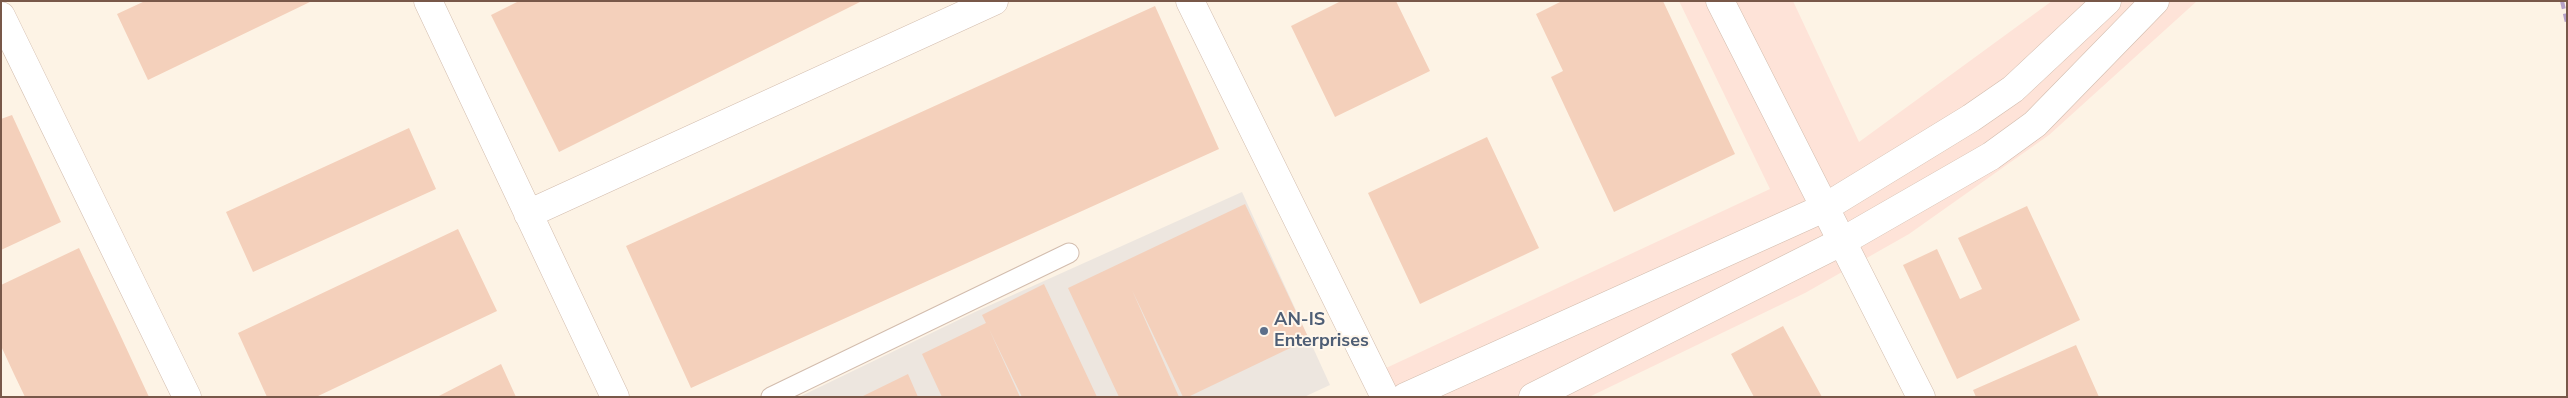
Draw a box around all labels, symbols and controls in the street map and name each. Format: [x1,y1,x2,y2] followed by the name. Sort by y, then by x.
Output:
[1274,310,1369,352] place label: AN-IS Enterprises
[1258,325,1270,337] marker: AN-IS Enterprises

